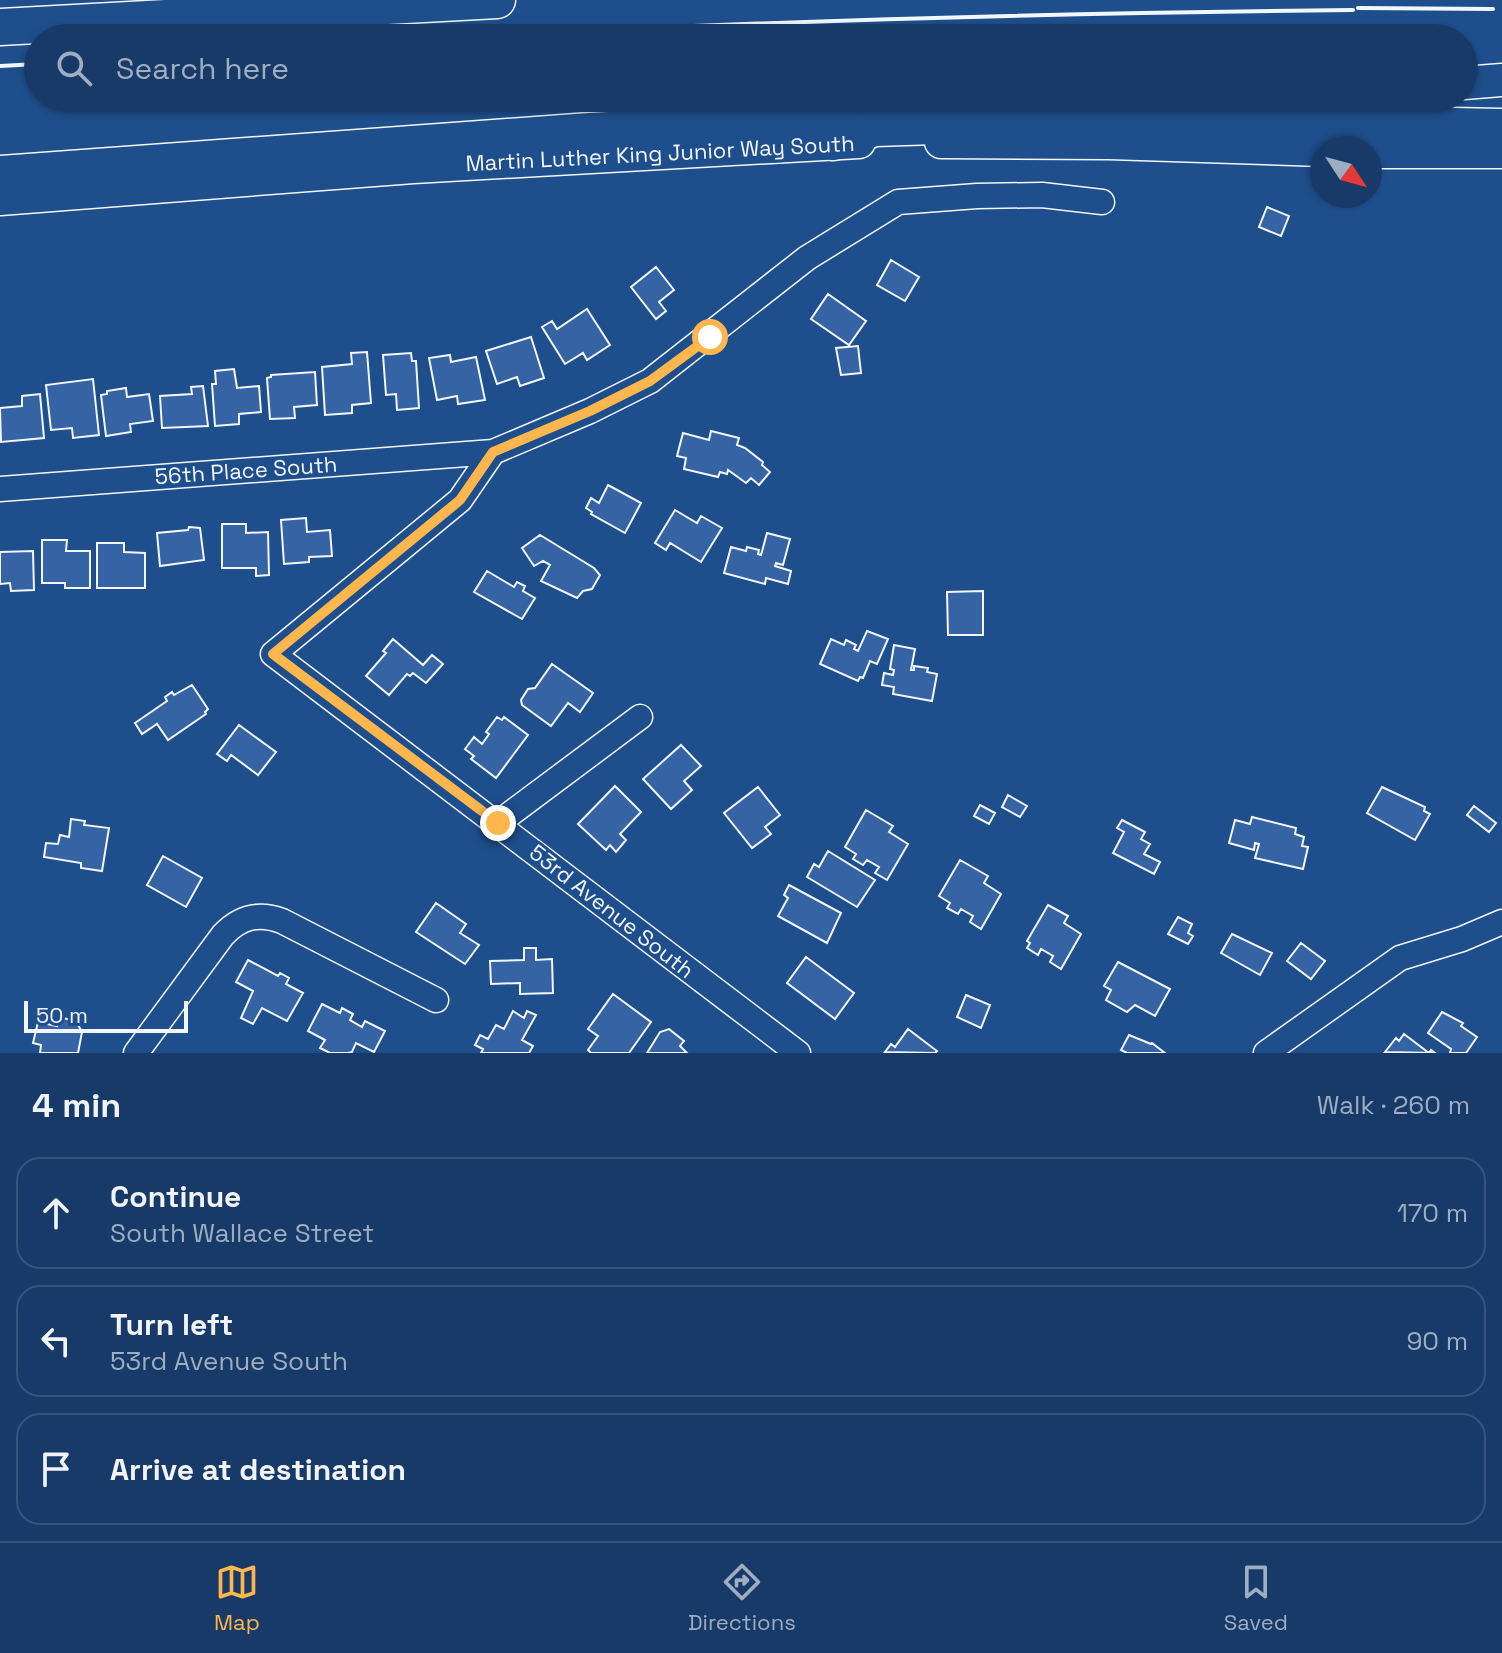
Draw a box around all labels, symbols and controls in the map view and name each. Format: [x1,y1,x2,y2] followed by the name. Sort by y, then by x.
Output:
[24,24,1478,112] search box
[52,46,96,90] icon: search
[116,49,289,88] text: Search here
[465,129,855,177] street label: Martin Luther King Junior Way South
[1310,136,1382,208] north arrow
[692,319,728,355] route start
[154,450,338,490] street label: 56th Place South
[480,805,516,841] route end
[524,838,700,984] street label: 53rd Avenue South
[24,997,188,1033] scale bar
[36,1001,88,1029] text: 50 m
[32,1084,121,1127] text: 4 min
[1317,1088,1470,1122] text: Walk · 260 m
[110,1177,241,1216] text: Continue
[34,1191,78,1235] icon: ahead
[1397,1196,1468,1230] text: 170 m
[110,1216,374,1250] text: South Wallace Street
[110,1305,233,1344] text: Turn left
[34,1319,78,1363] icon: left
[1406,1324,1468,1358] text: 90 m
[110,1344,348,1378] text: 53rd Avenue South
[34,1447,78,1491] icon: arrive
[110,1450,406,1489] text: Arrive at destination
[214,1560,260,1636] tab: Map
[688,1560,796,1636] tab: Directions
[1224,1560,1288,1636] tab: Saved

